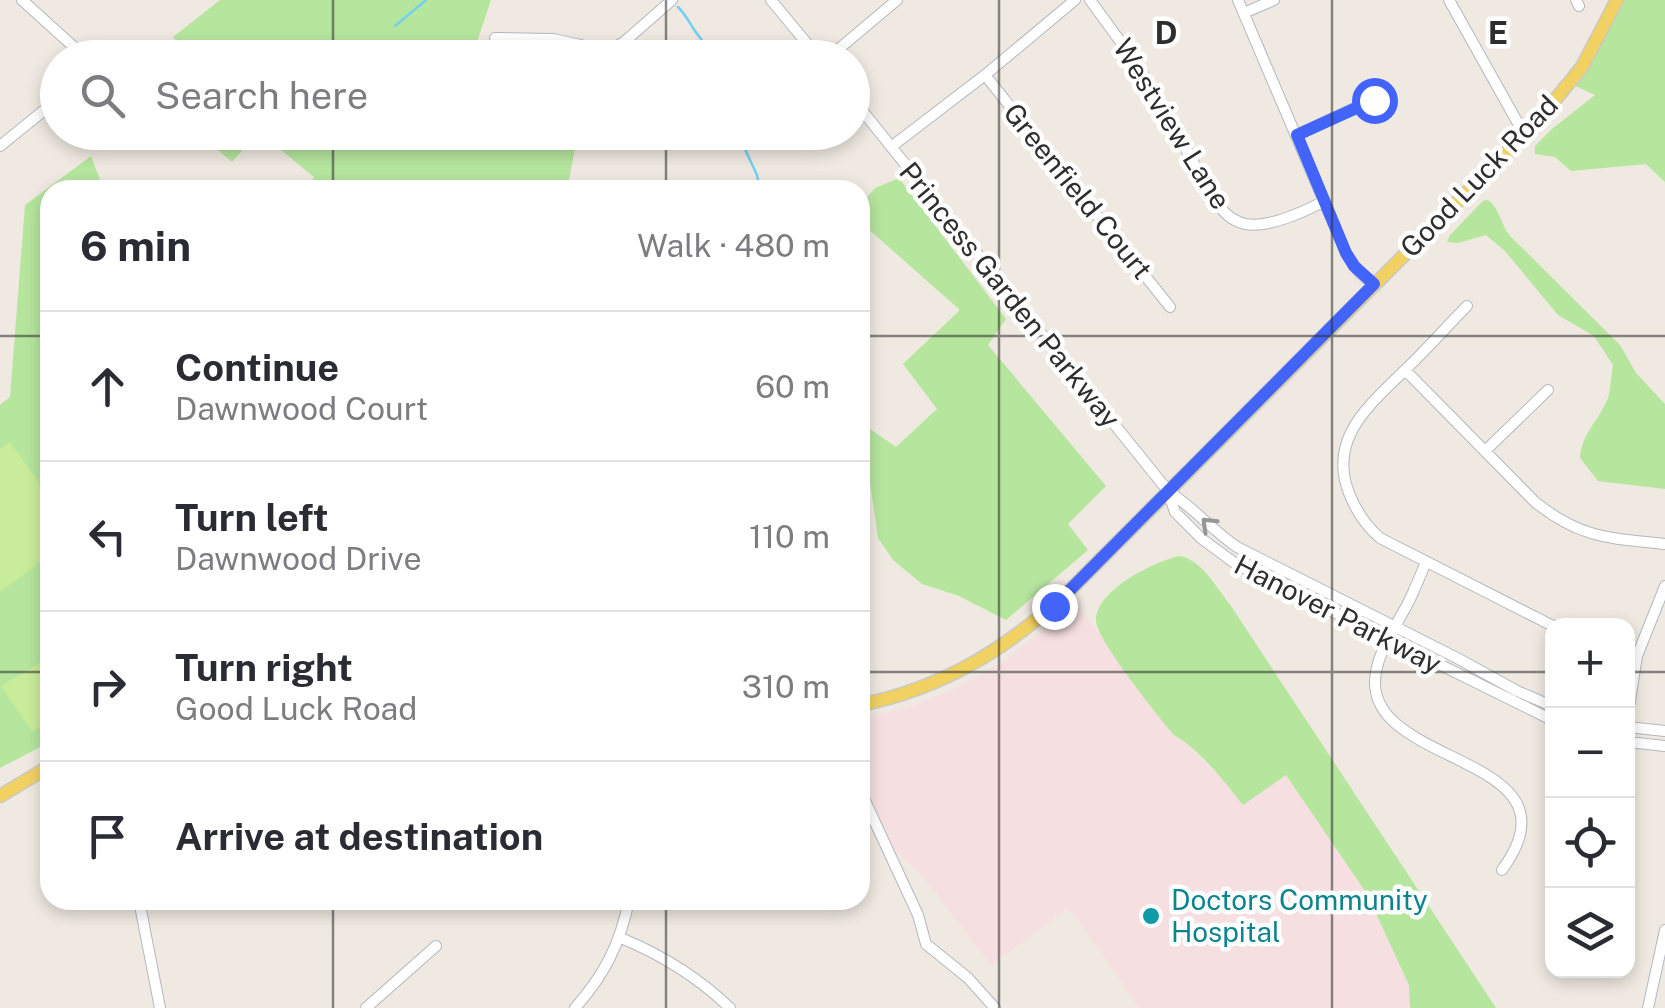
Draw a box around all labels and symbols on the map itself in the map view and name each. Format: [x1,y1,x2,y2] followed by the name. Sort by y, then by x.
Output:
[1154,14,1178,51] text: D
[1488,14,1508,51] text: E
[1107,33,1238,215] street label: Westview Lane
[1352,78,1398,124] route start
[1393,88,1564,263] street label: Good Luck Road
[997,96,1159,285] street label: Greenfield Court
[893,155,1128,434] street label: Princess Garden Parkway
[1201,517,1219,535] one-way arrow
[1229,547,1447,680] street label: Hanover Parkway
[1032,584,1078,630] route end
[1171,883,1428,948] place label: Doctors Community Hospital
[1140,905,1162,927] marker: Doctors Community Hospital

